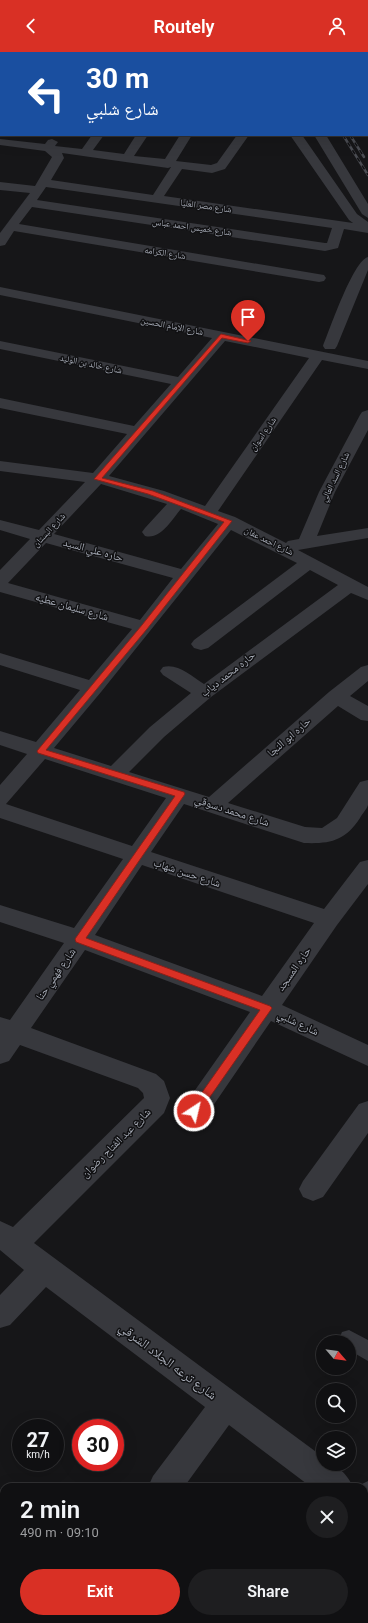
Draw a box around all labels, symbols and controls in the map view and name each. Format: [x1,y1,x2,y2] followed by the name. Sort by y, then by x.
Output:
[20,15,42,37] icon: back
[326,15,348,37] icon: person
[153,16,215,37] text: Routely
[86,62,149,95] text: 30 m
[20,68,72,120] icon: left
[86,98,159,119] text: شارع شلبي
[180,197,232,216] street label: شارع مصر العليا
[152,216,232,239] street label: شارع خميس احمد عباس
[144,245,186,262] street label: شارع الكرامه
[231,300,265,341] pin
[237,306,259,328] icon: arrive
[139,315,204,339] street label: شارع الإمام الحسين
[59,353,123,376] street label: شارع خالد بن الوليد
[248,415,279,453] street label: شارع اسوان
[319,450,353,504] street label: شارع السد العالي
[31,511,68,550] street label: شارع البستان
[243,525,295,558] street label: شارع احمد عفان
[61,536,124,566] street label: حاره علي السيد
[34,590,110,624] street label: شارع سليمان عطيه
[198,649,258,699] street label: حاره محمد دياب
[265,715,313,759] street label: حاره ابو النجا
[193,793,271,831] street label: شارع محمد دسوقي
[152,856,222,890] street label: شارع حسن شهاب
[274,945,314,993] street label: حاره المسجد
[33,946,80,1003] street label: شارع فهمي حنا
[274,1008,321,1040] street label: شارع شلبي
[173,1090,215,1132] position arrow
[78,1105,154,1181] street label: شارع عبد الفتاح رضوان
[114,1319,220,1405] street label: شارع ترعه الجلاد الشرقي
[316,1335,356,1375] north arrow
[316,1335,356,1471] map controls
[316,1383,356,1423] button: search
[72,1419,124,1471] speed limit sign: 30
[27,1428,49,1452] text: 27
[316,1431,356,1471] button: layers
[26,1449,50,1460] text: km/h
[20,1496,80,1524] text: 2 min
[306,1496,348,1538] button: close
[20,1525,99,1540] text: 490 m · 09:10
[20,1569,180,1615] button: Exit
[188,1569,348,1615] button: Share

